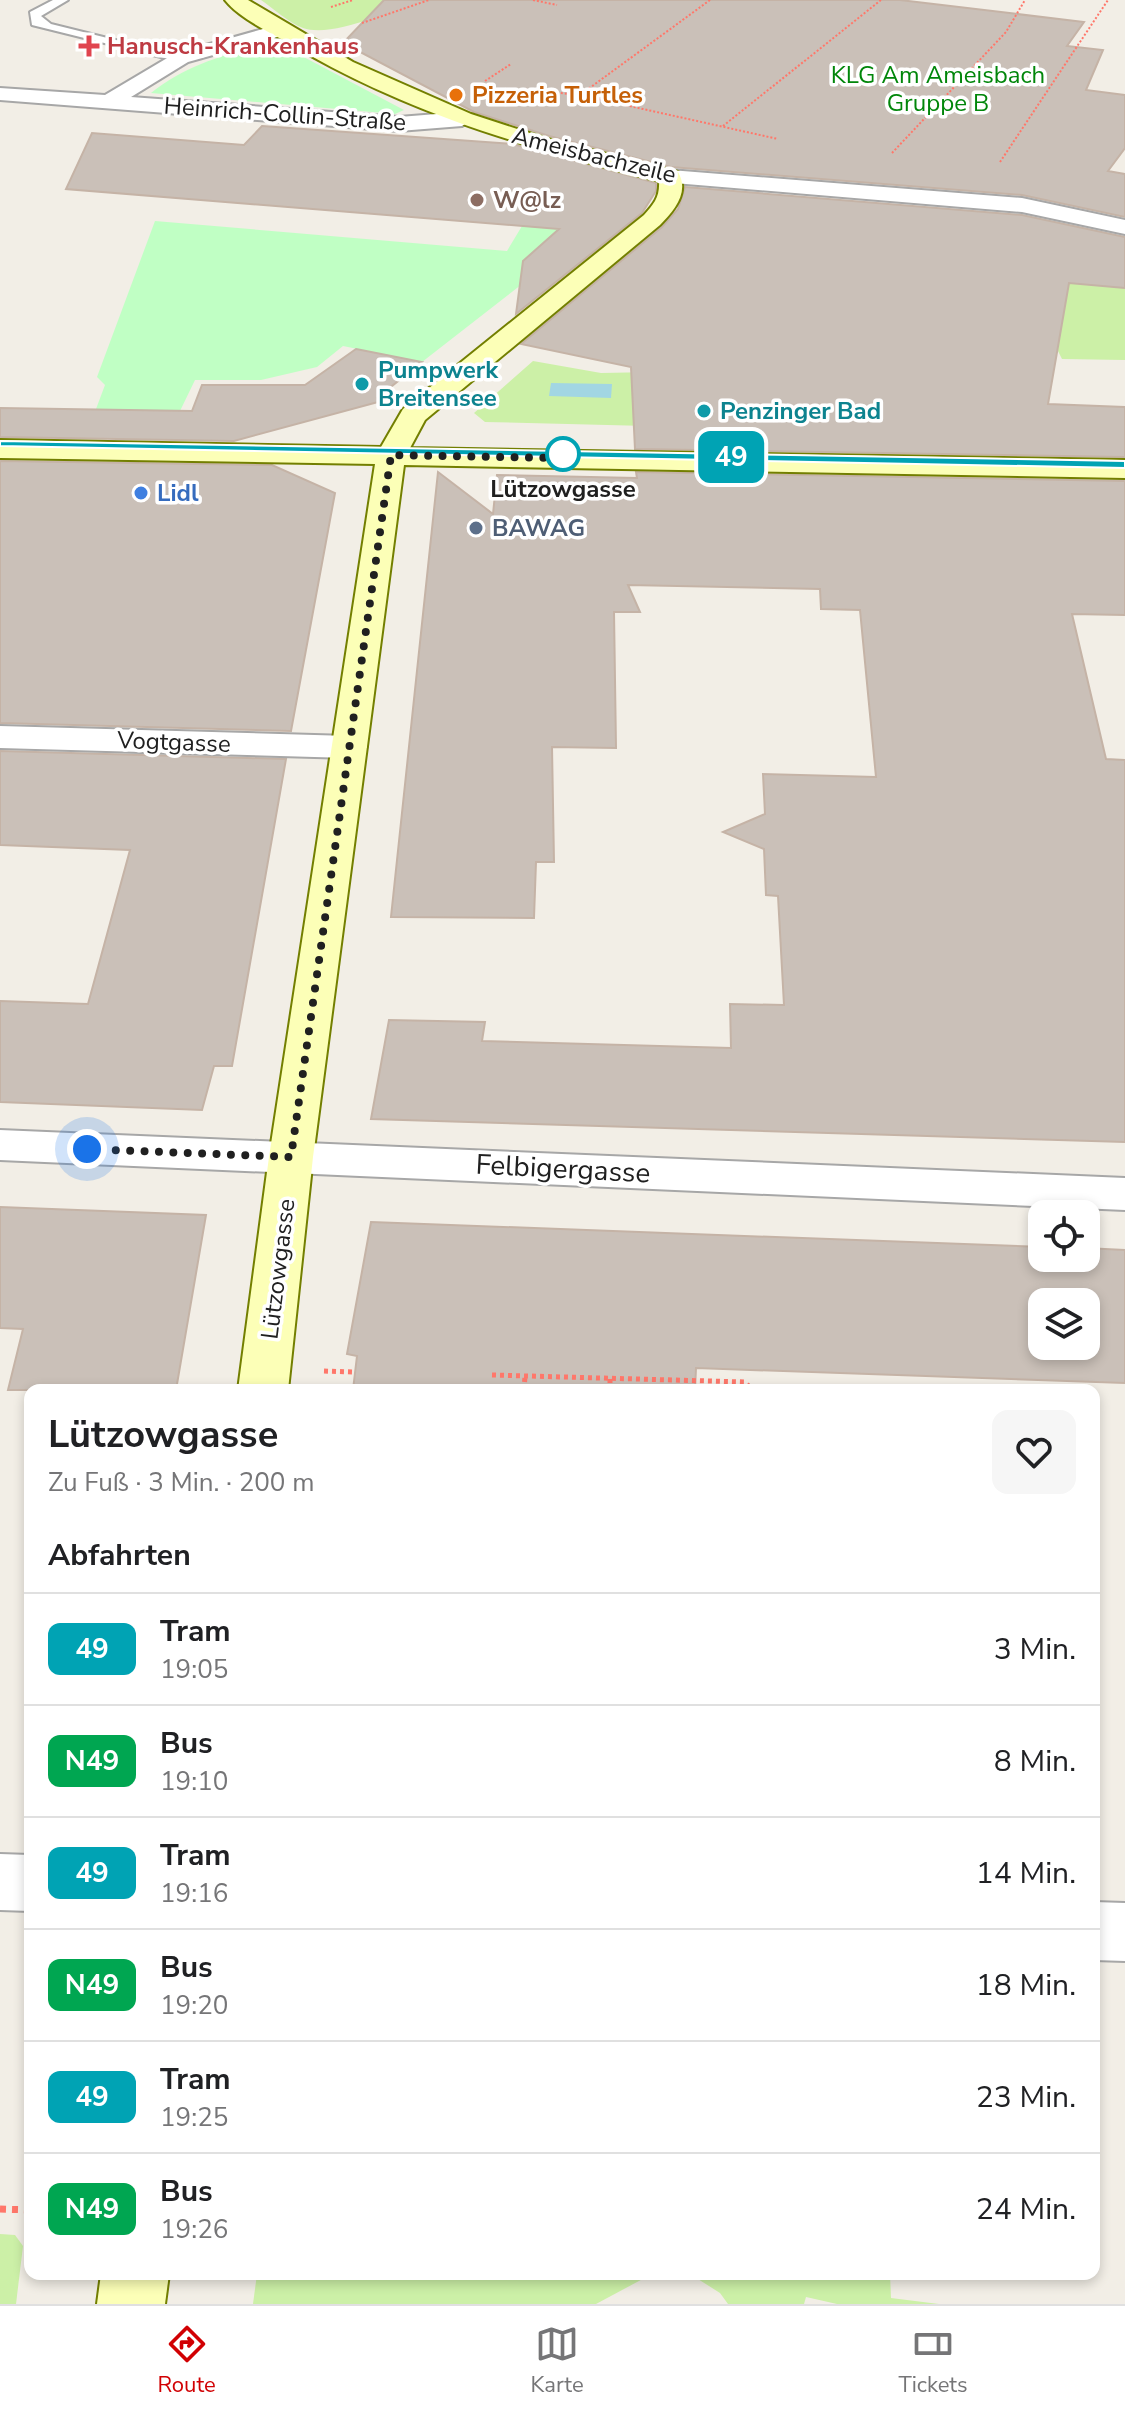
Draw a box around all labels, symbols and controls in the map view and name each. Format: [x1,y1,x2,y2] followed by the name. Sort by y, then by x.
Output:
[107,30,359,62] place label: Hanusch-Krankenhaus
[78,35,100,57] marker: Hanusch-Krankenhaus
[831,59,1045,119] park label: KLG Am Ameisbach Gruppe B
[472,79,643,111] place label: Pizzeria Turtles
[447,86,465,104] marker: Pizzeria Turtles
[163,90,407,138] street label: Heinrich-Collin-Straße
[508,119,680,191] street label: Ameisbachzeile
[493,184,561,216] place label: W@lz
[468,191,486,209] marker: W@lz
[378,354,499,414] place label: Pumpwerk Breitensee
[353,375,371,393] marker: Pumpwerk Breitensee
[720,395,881,427] place label: Penzinger Bad
[695,402,713,420] marker: Penzinger Bad
[695,431,767,483] line badge: 49
[546,437,580,471] marker: Lützowgasse
[714,438,748,476] text: 49
[490,473,636,505] place label: Lützowgasse
[157,477,199,509] place label: Lidl
[132,484,150,502] marker: Lidl
[492,512,585,544] place label: BAWAG
[467,519,485,537] marker: BAWAG
[116,724,231,760] street label: Vogtgasse
[67,1129,107,1169] your location
[475,1145,651,1193] street label: Felbigergasse
[254,1197,302,1341] street label: Lützowgasse
[1028,1200,1100,1360] map controls
[1028,1200,1100,1272] button: locate
[1028,1288,1100,1360] button: layers
[48,1409,278,1460] text: Lützowgasse
[992,1410,1076,1494] button: heart
[48,1465,314,1500] text: Zu Fuß · 3 Min. · 200 m
[48,1535,191,1576] text: Abfahrten
[160,1611,231,1652] text: Tram
[994,1629,1076,1670] text: 3 Min.
[75,1630,109,1668] text: 49
[160,1652,228,1687] text: 19:05
[160,1723,213,1764] text: Bus
[994,1741,1076,1782] text: 8 Min.
[65,1742,119,1780] text: N49
[160,1764,228,1799] text: 19:10
[160,1835,231,1876] text: Tram
[976,1853,1076,1894] text: 14 Min.
[75,1854,109,1892] text: 49
[160,1876,228,1911] text: 19:16
[160,1947,213,1988] text: Bus
[976,1965,1076,2006] text: 18 Min.
[65,1966,119,2004] text: N49
[160,1988,228,2023] text: 19:20
[160,2059,231,2100] text: Tram
[976,2077,1076,2118] text: 23 Min.
[75,2078,109,2116] text: 49
[160,2100,228,2135] text: 19:25
[160,2171,213,2212] text: Bus
[976,2189,1076,2230] text: 24 Min.
[65,2190,119,2228] text: N49
[160,2212,228,2247] text: 19:26
[157,2322,216,2400] tab: Route
[530,2322,584,2400] tab: Karte
[898,2322,968,2400] tab: Tickets

